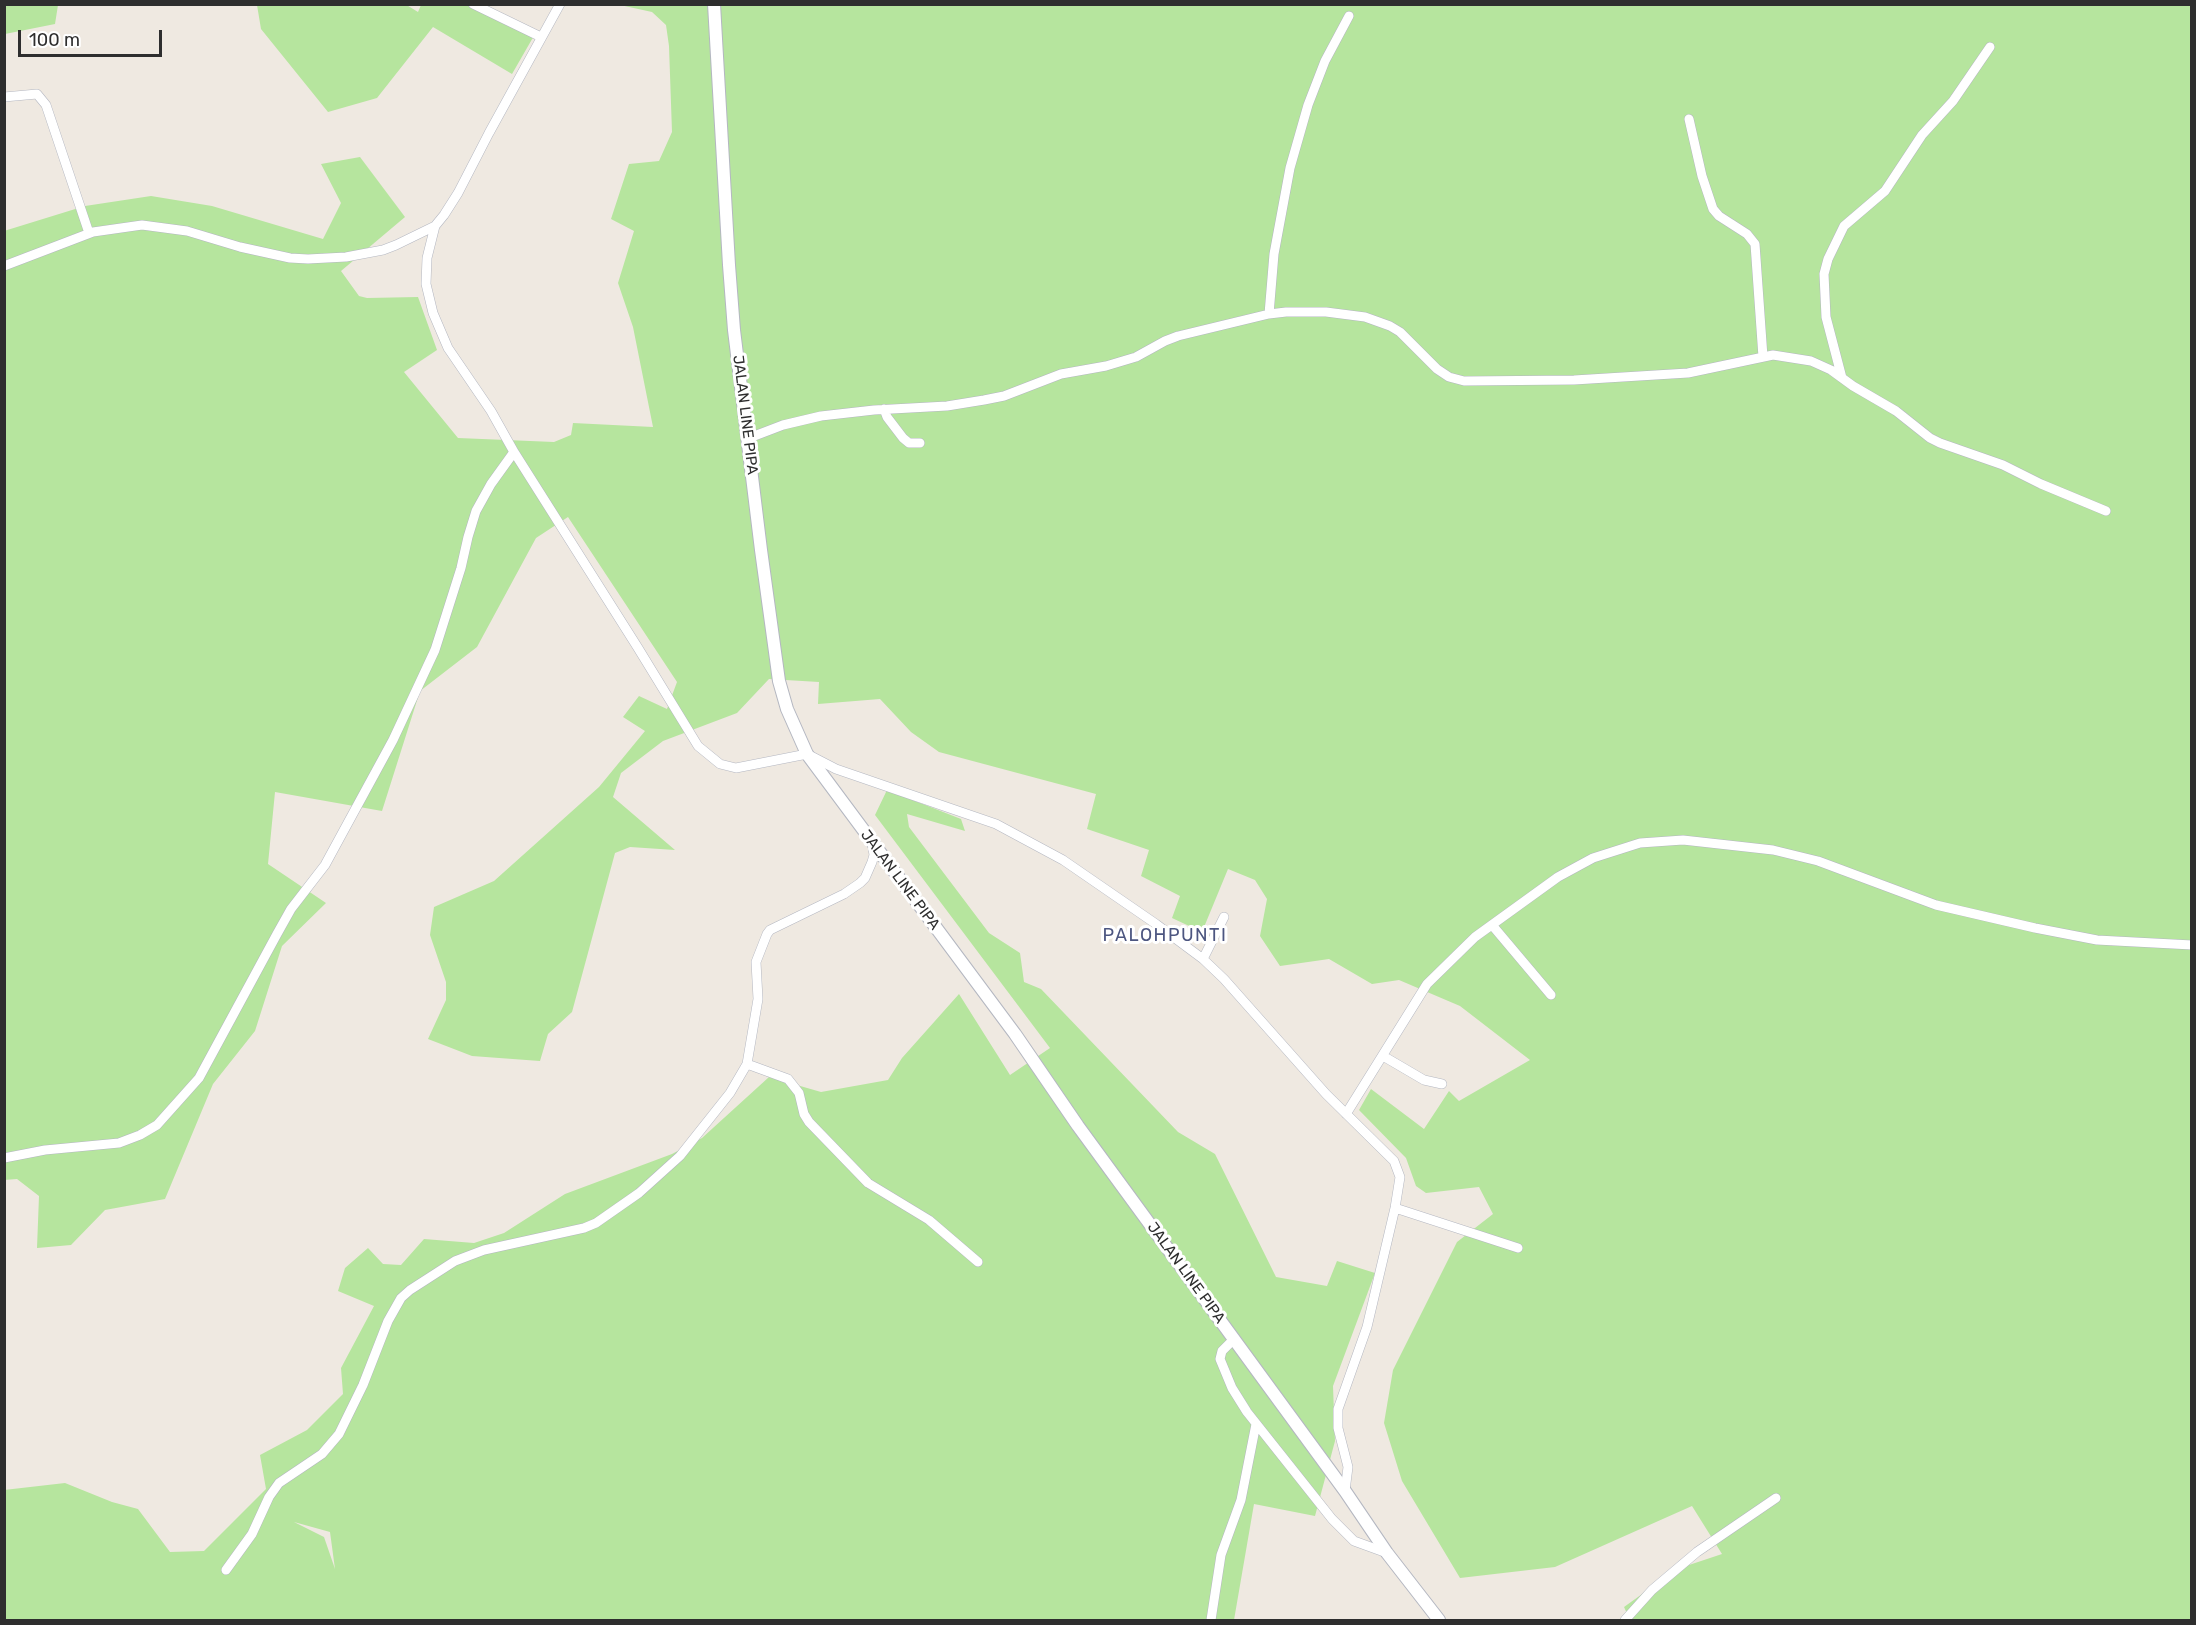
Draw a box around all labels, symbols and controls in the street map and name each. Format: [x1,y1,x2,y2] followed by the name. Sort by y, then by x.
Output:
[21,18,165,56] scale bar
[29,29,80,51] text: 100 m
[729,354,761,476] street label: JALAN LINE PIPA
[857,826,943,934] street label: JALAN LINE PIPA
[1103,925,1227,947] district label: PALOHPUNTI
[1143,1219,1229,1327] street label: JALAN LINE PIPA

